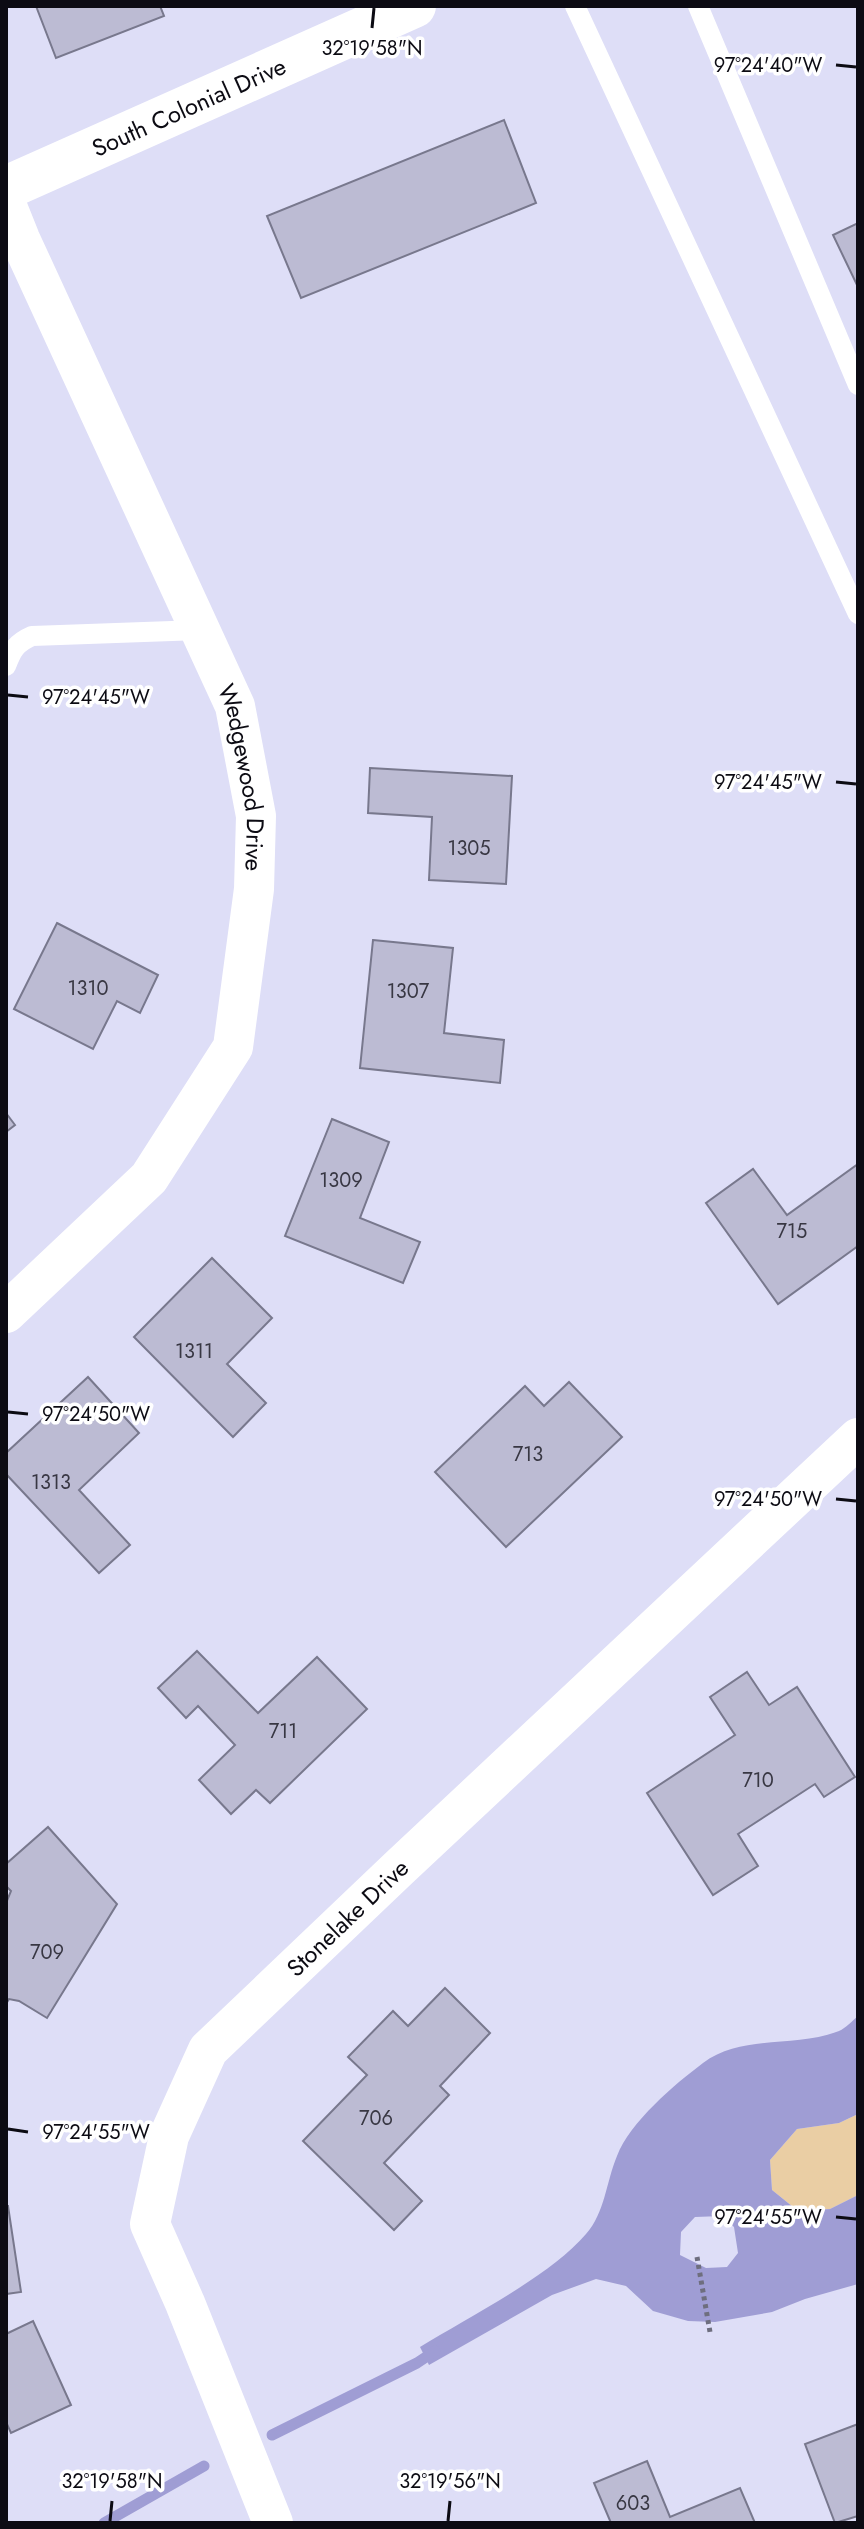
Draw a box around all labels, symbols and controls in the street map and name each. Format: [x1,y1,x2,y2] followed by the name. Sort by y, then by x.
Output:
[321,34,423,63] text: 32°19'58"N
[86,48,291,165] street label: South Colonial Drive
[714,51,822,80] text: 97°24'40"W
[210,678,274,872] street label: Wedgewood Drive
[42,683,150,712] text: 97°24'45"W
[714,768,822,797] text: 97°24'45"W
[447,834,491,863] house number: 1305
[68,974,108,1003] house number: 1310
[387,977,430,1006] house number: 1307
[319,1166,363,1195] house number: 1309
[777,1217,807,1246] house number: 715
[175,1337,213,1366] house number: 1311
[42,1400,150,1429] text: 97°24'50"W
[513,1440,543,1469] house number: 713
[31,1468,71,1497] house number: 1313
[714,1485,822,1514] text: 97°24'50"W
[269,1717,297,1746] house number: 711
[742,1766,774,1795] house number: 710
[278,1850,416,1984] street label: Stonelake Drive
[30,1938,64,1967] house number: 709
[359,2104,393,2133] house number: 706
[42,2118,150,2147] text: 97°24'55"W
[714,2203,822,2232] text: 97°24'55"W
[61,2467,163,2496] text: 32°19'58"N
[399,2467,501,2496] text: 32°19'56"N
[616,2489,650,2518] house number: 603

